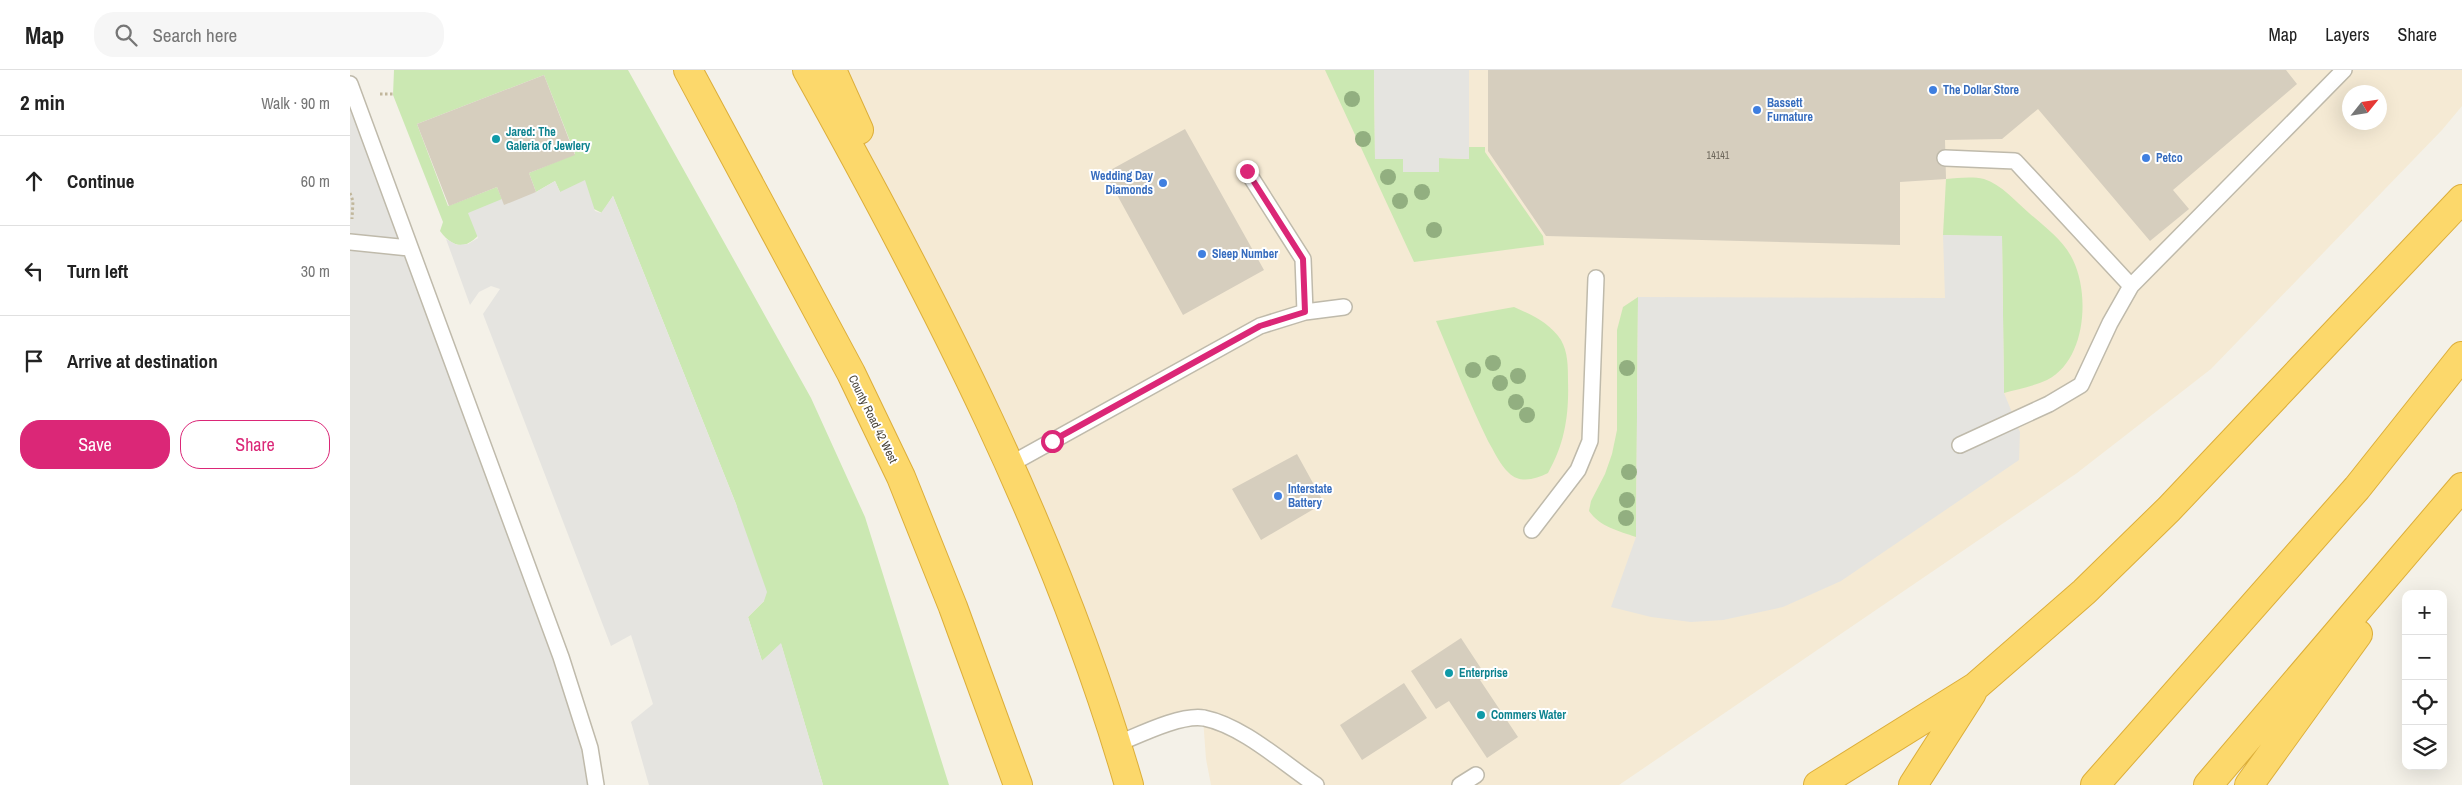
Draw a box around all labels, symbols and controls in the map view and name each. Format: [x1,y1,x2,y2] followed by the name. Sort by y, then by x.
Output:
[94,12,444,57] search box
[25,19,64,51] text: Map
[112,21,140,49] icon: search
[152,22,237,48] text: Search here
[2269,22,2297,47] text: Map
[2325,22,2370,47] text: Layers
[2398,22,2437,47] text: Share
[1943,82,2020,98] place label: The Dollar Store
[1927,84,1939,96] marker: The Dollar Store
[2342,85,2387,130] north arrow
[20,88,65,117] text: 2 min
[261,92,330,114] text: Walk · 90 m
[1767,95,1813,125] place label: Bassett Furnature
[1751,104,1763,116] marker: Bassett Furnature
[506,124,591,154] place label: Jared: The Galeria of Jewlery
[490,133,502,145] marker: Jared: The Galeria of Jewlery
[1707,149,1730,162] house number: 14141
[2156,150,2183,166] place label: Petco
[2140,152,2152,164] marker: Petco
[1236,160,1259,183] route end
[20,167,48,195] icon: ahead
[67,168,135,194] text: Continue
[1091,168,1154,198] place label: Wedding Day Diamonds
[301,170,330,192] text: 60 m
[1157,177,1169,189] marker: Wedding Day Diamonds
[1212,246,1278,262] place label: Sleep Number
[1196,248,1208,260] marker: Sleep Number
[20,257,48,285] icon: left
[67,258,128,284] text: Turn left
[301,260,330,282] text: 30 m
[20,347,48,375] icon: arrive
[67,348,218,374] text: Arrive at destination
[845,372,901,466] street label: County Road 42 West
[20,420,170,469] button: Save
[180,420,330,469] button: Share
[1041,430,1064,453] route start
[1288,481,1333,511] place label: Interstate Battery
[1272,490,1284,502] marker: Interstate Battery
[2402,590,2447,770] map controls
[2402,590,2447,635] button: +
[2402,635,2447,680] button: −
[1459,665,1508,681] place label: Enterprise
[1443,667,1455,679] marker: Enterprise
[2402,680,2447,725] button: locate
[1491,707,1566,723] place label: Commers Water
[1475,709,1487,721] marker: Commers Water
[2402,725,2447,770] button: layers

